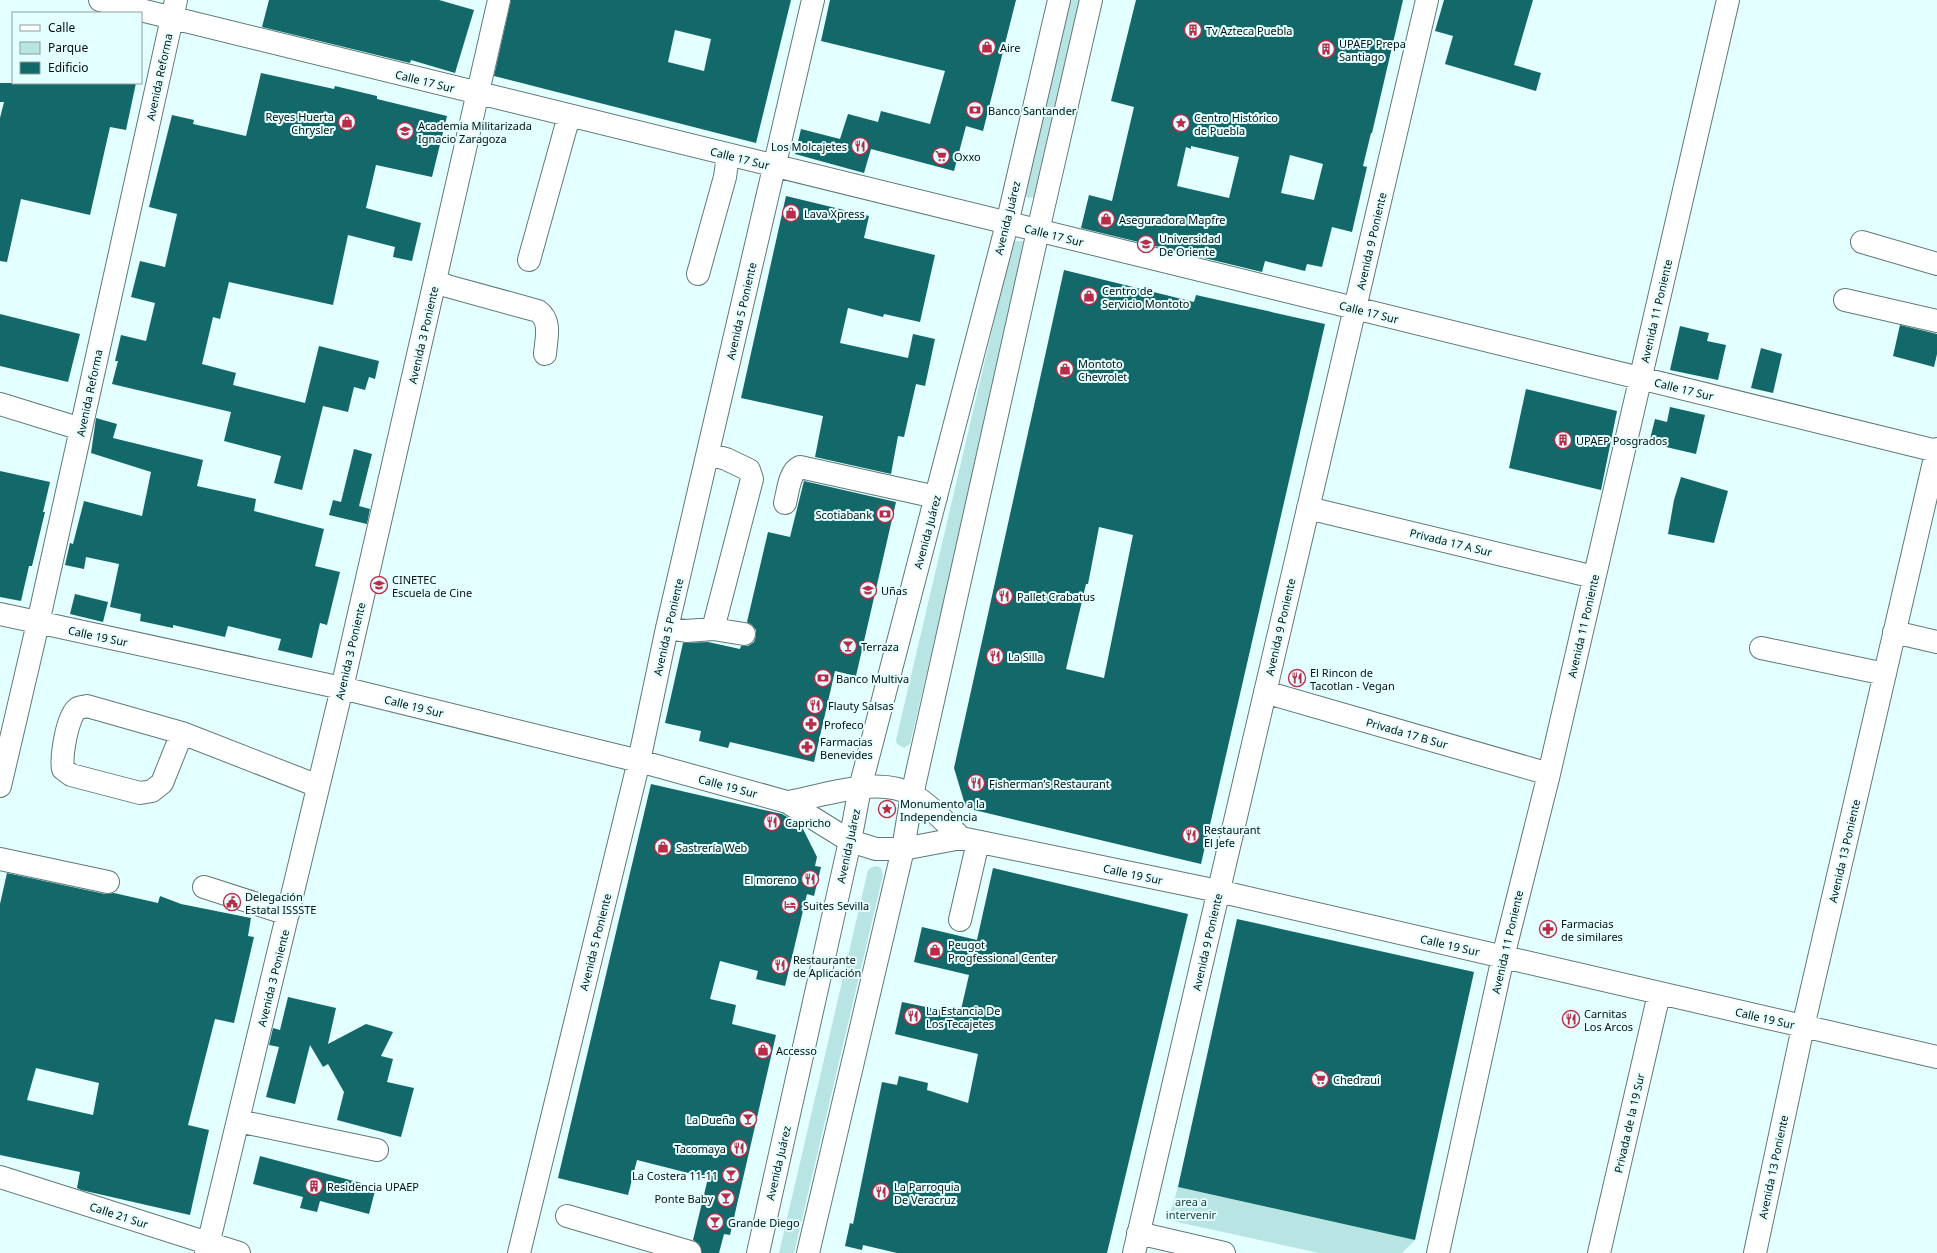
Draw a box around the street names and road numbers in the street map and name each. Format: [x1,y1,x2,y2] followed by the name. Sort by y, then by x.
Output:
[142,32,176,122] street label: Avenida Reforma
[394,66,457,96] street label: Calle 17 Sur
[709,143,772,173] street label: Calle 17 Sur
[991,179,1023,257] street label: Avenida Juárez
[1352,191,1390,291] street label: Avenida 9 Poniente
[1023,220,1086,250] street label: Calle 17 Sur
[1637,258,1675,364] street label: Avenida 11 Poniente
[722,261,760,361] street label: Avenida 5 Poniente
[404,285,442,385] street label: Avenida 3 Poniente
[1338,297,1401,327] street label: Calle 17 Sur
[72,348,106,438] street label: Avenida Reforma
[1653,374,1716,404] street label: Calle 17 Sur
[910,493,944,571] street label: Avenida Juárez
[1408,525,1494,560] street label: Privada 17 A Sur
[1564,573,1602,679] street label: Avenida 11 Poniente
[649,577,687,677] street label: Avenida 5 Poniente
[1261,577,1299,677] street label: Avenida 9 Poniente
[331,601,369,701] street label: Avenida 3 Poniente
[67,622,130,650] street label: Calle 19 Sur
[383,691,446,721] street label: Calle 19 Sur
[1364,714,1450,752] street label: Privada 17 B Sur
[697,771,760,801] street label: Calle 19 Sur
[1825,798,1863,904] street label: Avenida 13 Poniente
[833,807,863,885] street label: Avenida Juárez
[1102,860,1165,888] street label: Calle 19 Sur
[1488,889,1526,995] street label: Avenida 11 Poniente
[576,892,614,992] street label: Avenida 5 Poniente
[1188,892,1226,992] street label: Avenida 9 Poniente
[254,928,292,1028] street label: Avenida 3 Poniente
[1419,931,1482,959] street label: Calle 19 Sur
[1734,1004,1797,1032] street label: Calle 19 Sur
[1610,1071,1648,1174] street label: Privada de la 19 Sur
[1755,1114,1791,1220] street label: Avenida 13 Poniente
[762,1124,794,1202] street label: Avenida Juárez
[88,1198,151,1232] street label: Calle 21 Sur

